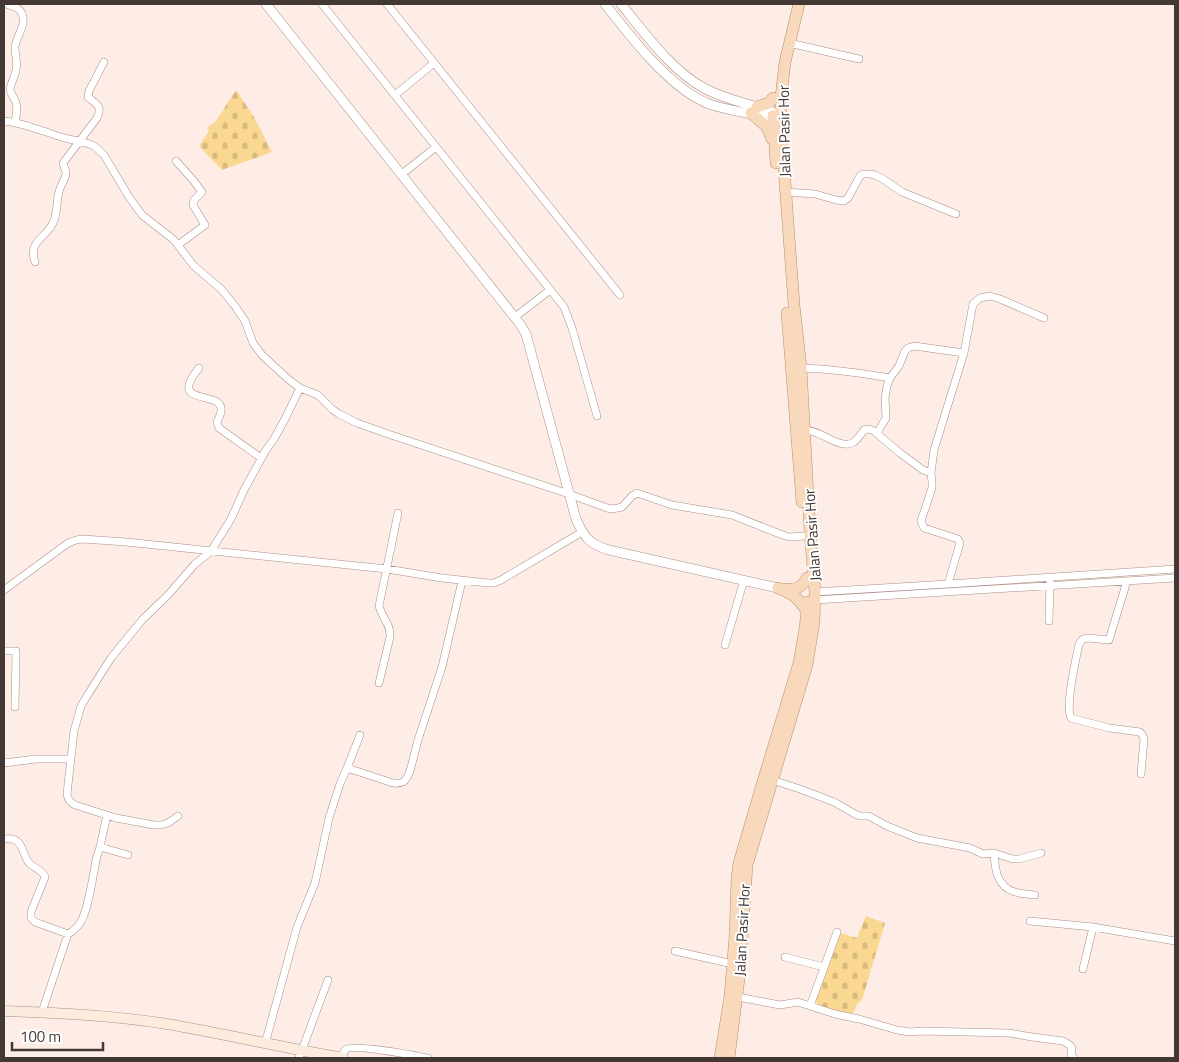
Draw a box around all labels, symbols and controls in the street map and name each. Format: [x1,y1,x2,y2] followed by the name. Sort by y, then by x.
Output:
[772,85,796,177] street label: Jalan Pasir Hor
[797,488,827,582] street label: Jalan Pasir Hor
[728,883,756,977] street label: Jalan Pasir Hor
[12,1020,104,1052] scale bar
[20,1025,61,1048] text: 100 m

